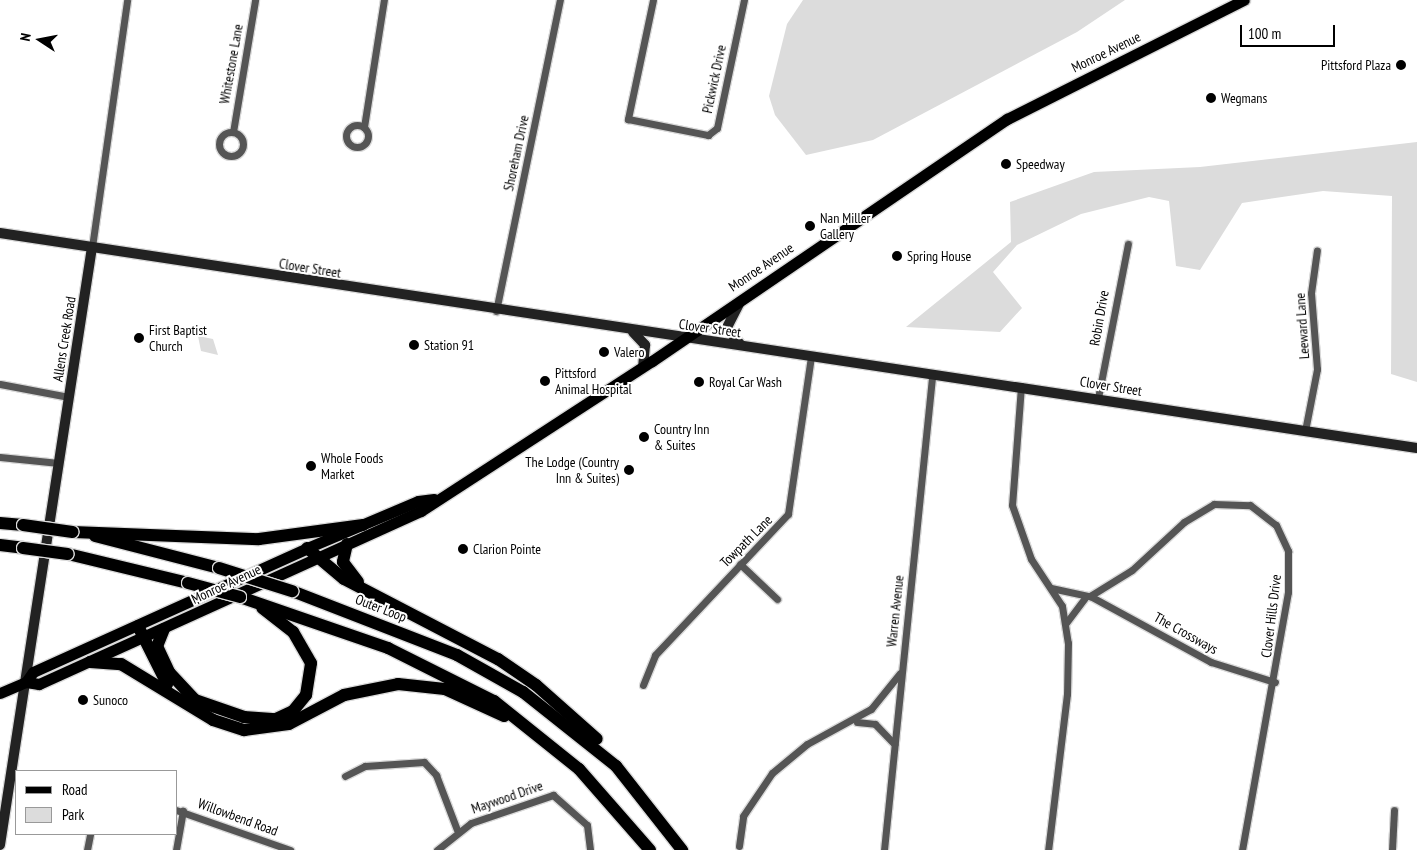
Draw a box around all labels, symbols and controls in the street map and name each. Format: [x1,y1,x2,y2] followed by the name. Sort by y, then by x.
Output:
[15,15,65,65] north arrow
[1242,15,1337,47] scale bar
[216,23,246,105] street label: Whitestone Lane
[1248,24,1281,43] text: 100 m
[1069,28,1143,76] street label: Monroe Avenue
[16,32,35,43] text: N
[699,43,729,115] street label: Pickwick Drive
[1321,57,1391,73] place label: Pittsford Plaza
[1395,59,1407,71] marker: Pittsford Plaza
[1221,90,1267,106] place label: Wegmans
[1205,92,1217,104] marker: Wegmans
[500,114,532,192] street label: Shoreham Drive
[1016,156,1065,172] place label: Speedway
[1000,158,1012,170] marker: Speedway
[820,210,870,242] place label: Nan Miller Gallery
[804,220,816,232] marker: Nan Miller Gallery
[725,239,797,295] street label: Monroe Avenue
[907,248,971,264] place label: Spring House
[891,250,903,262] marker: Spring House
[278,255,342,281] street label: Clover Street
[1086,289,1112,347] street label: Robin Drive
[1291,292,1313,360] street label: Leeward Lane
[49,295,79,383] street label: Allens Creek Road
[678,315,742,341] street label: Clover Street
[149,322,207,354] place label: First Baptist Church
[133,332,145,344] marker: First Baptist Church
[424,337,474,353] place label: Station 91
[408,339,420,351] marker: Station 91
[614,344,644,360] place label: Valero
[598,346,610,358] marker: Valero
[555,365,632,398] place label: Pittsford Animal Hospital
[1079,373,1143,399] street label: Clover Street
[709,374,782,390] place label: Royal Car Wash
[539,375,551,387] marker: Pittsford Animal Hospital
[693,376,705,388] marker: Royal Car Wash
[654,421,710,454] place label: Country Inn & Suites
[638,431,650,443] marker: Country Inn & Suites
[321,450,383,482] place label: Whole Foods Market
[525,454,619,487] place label: The Lodge (Country Inn & Suites)
[305,460,317,472] marker: Whole Foods Market
[623,464,635,476] marker: The Lodge (Country Inn & Suites)
[716,511,776,571] street label: Towpath Lane
[473,541,541,557] place label: Clarion Pointe
[457,543,469,555] marker: Clarion Pointe
[188,561,264,607] street label: Monroe Avenue
[1258,573,1284,659] street label: Clover Hills Drive
[883,574,907,648] street label: Warren Avenue
[353,591,409,625] street label: Outer Loop
[1151,609,1221,657] street label: The Crossways
[93,692,128,708] place label: Sunoco
[77,694,89,706] marker: Sunoco
[15,770,178,835] legend
[469,777,545,817] street label: Maywood Drive
[62,780,88,799] text: Road
[196,795,280,839] street label: Willowbend Road
[62,805,84,824] text: Park

